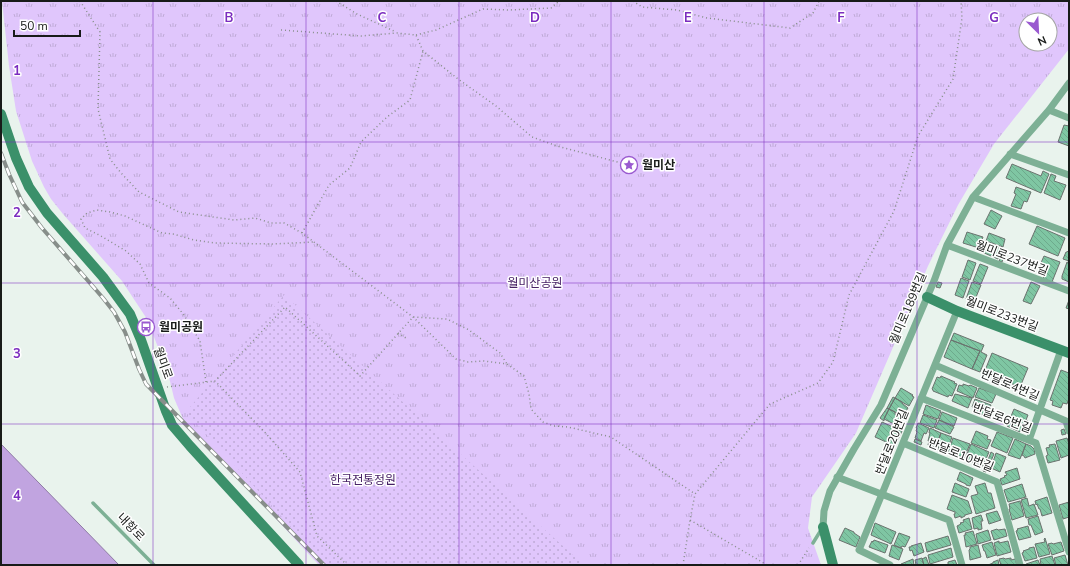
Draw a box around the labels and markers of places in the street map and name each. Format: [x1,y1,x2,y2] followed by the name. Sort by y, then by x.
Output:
[619,155,639,175] place icon: 월미산
[642,157,675,173] place label: 월미산
[136,317,156,337] bus stop icon: 월미공원
[159,319,203,335] place label: 월미공원

